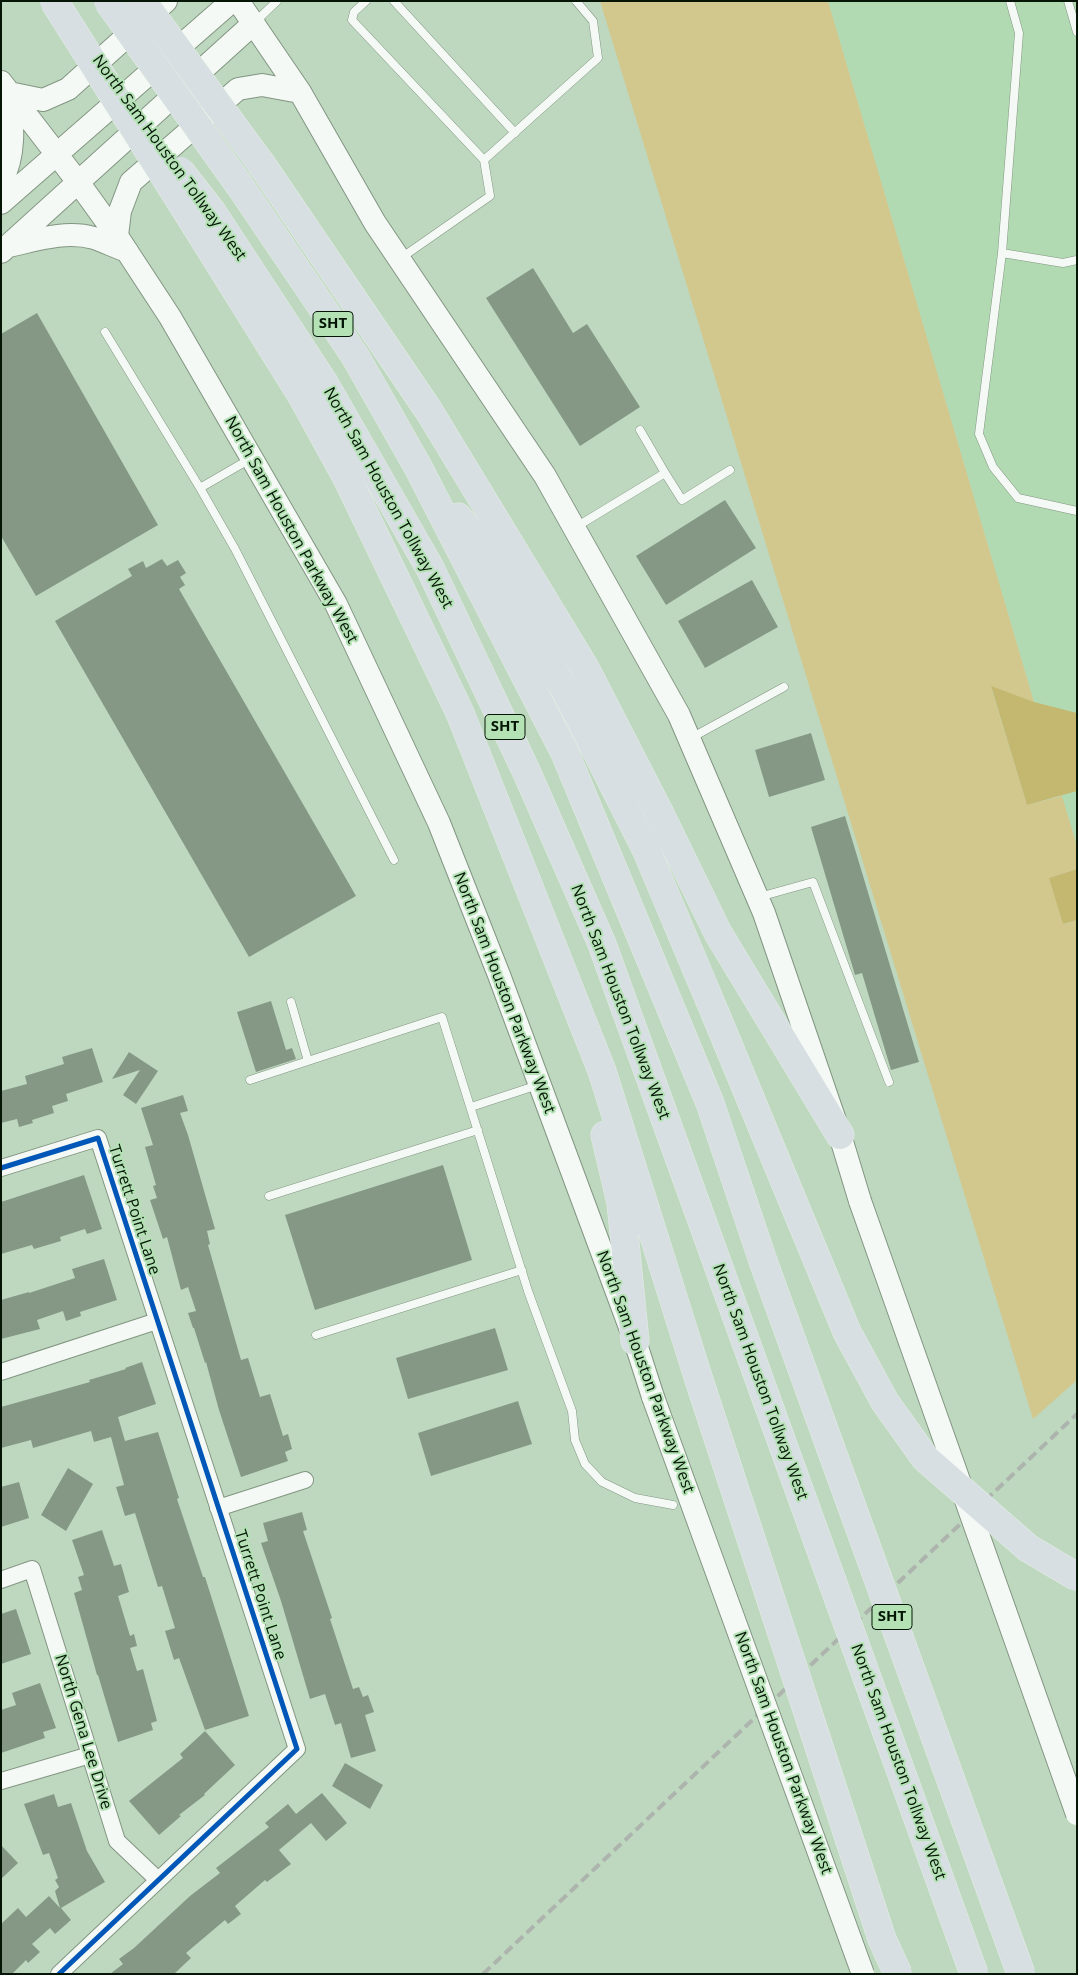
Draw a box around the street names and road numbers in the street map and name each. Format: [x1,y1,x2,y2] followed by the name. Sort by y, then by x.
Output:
[88,51,250,265] street label: North Sam Houston Tollway West
[313,312,353,336] road number: SHT
[319,384,457,612] street label: North Sam Houston Tollway West
[220,413,362,647] street label: North Sam Houston Parkway West
[485,714,525,740] road number: SHT
[449,870,559,1116] street label: North Sam Houston Parkway West
[566,882,674,1122] street label: North Sam Houston Tollway West
[104,1143,164,1277] street label: Turrett Point Lane
[592,1248,698,1496] street label: North Sam Houston Parkway West
[708,1261,812,1503] street label: North Sam Houston Tollway West
[230,1528,290,1662] street label: Turrett Point Lane
[872,1604,912,1630] road number: SHT
[730,1629,836,1877] street label: North Sam Houston Parkway West
[846,1641,950,1883] street label: North Sam Houston Tollway West
[50,1652,116,1812] street label: North Gena Lee Drive

